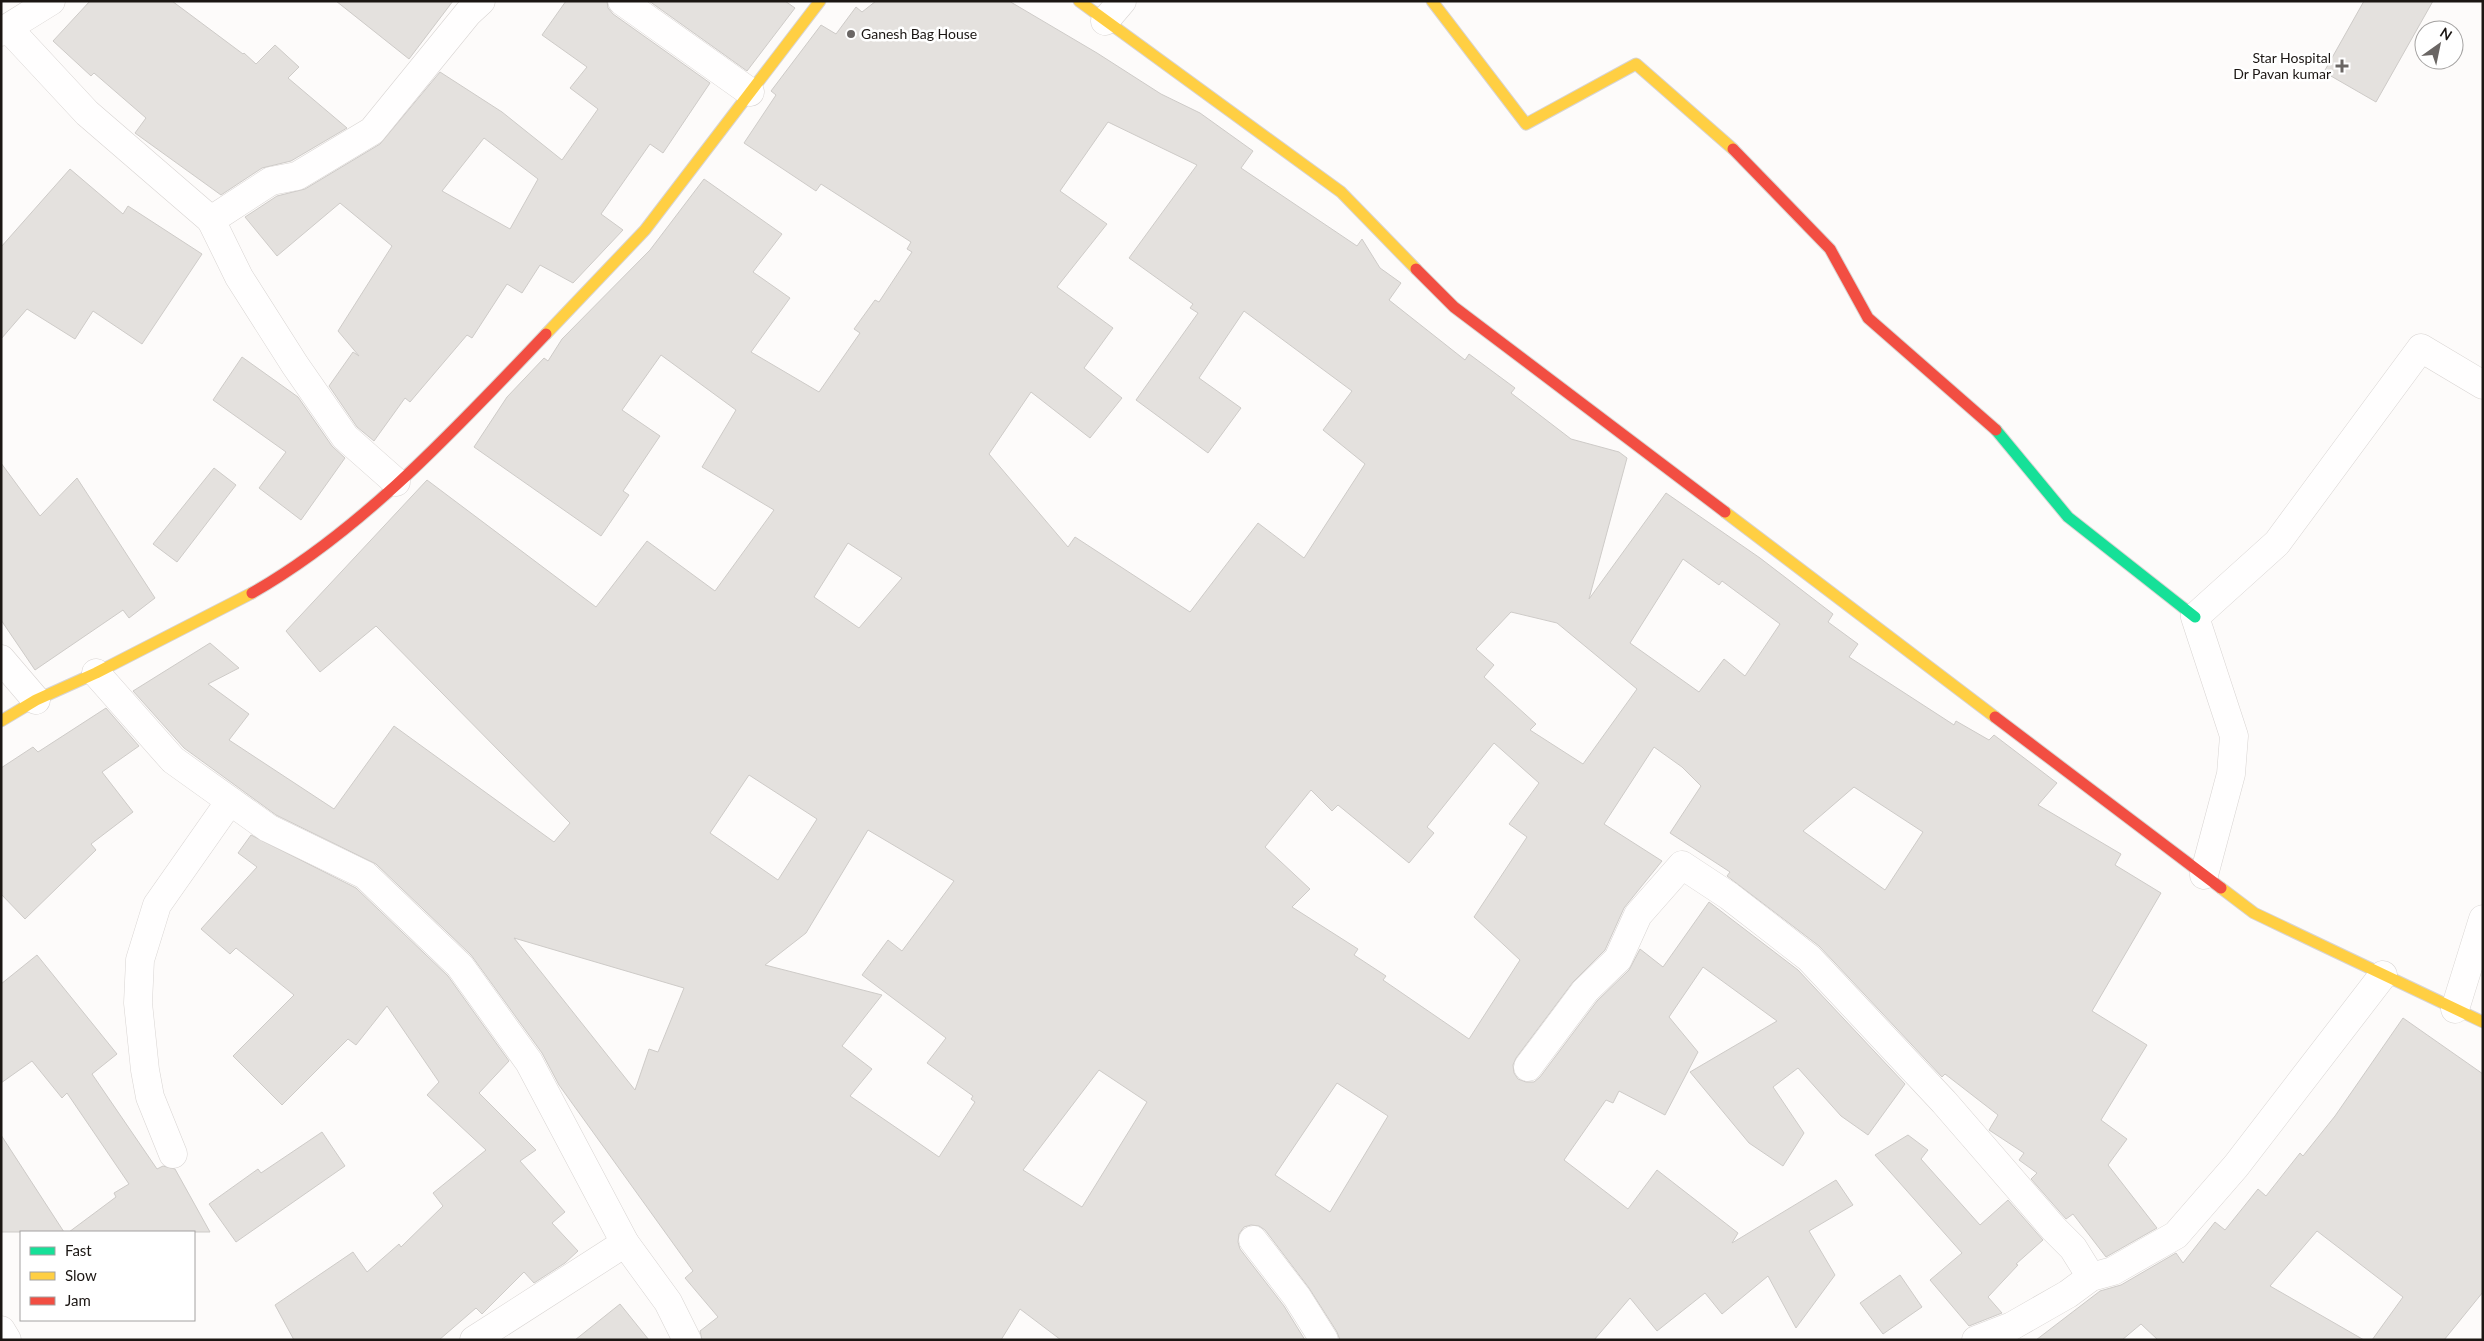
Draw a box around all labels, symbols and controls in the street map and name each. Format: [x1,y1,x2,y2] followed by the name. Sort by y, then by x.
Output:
[2414,20,2464,70] north arrow
[2437,24,2456,44] text: N
[861,25,977,42] place label: Ganesh Bag House
[845,28,857,40] marker: Ganesh Bag House
[2233,49,2331,82] place label: Star Hospital Dr Pavan kumar
[2335,59,2349,73] marker: Star Hospital Dr Pavan kumar
[20,1231,195,1321] legend
[65,1241,92,1259] text: Fast
[65,1266,97,1284] text: Slow
[65,1291,91,1309] text: Jam

